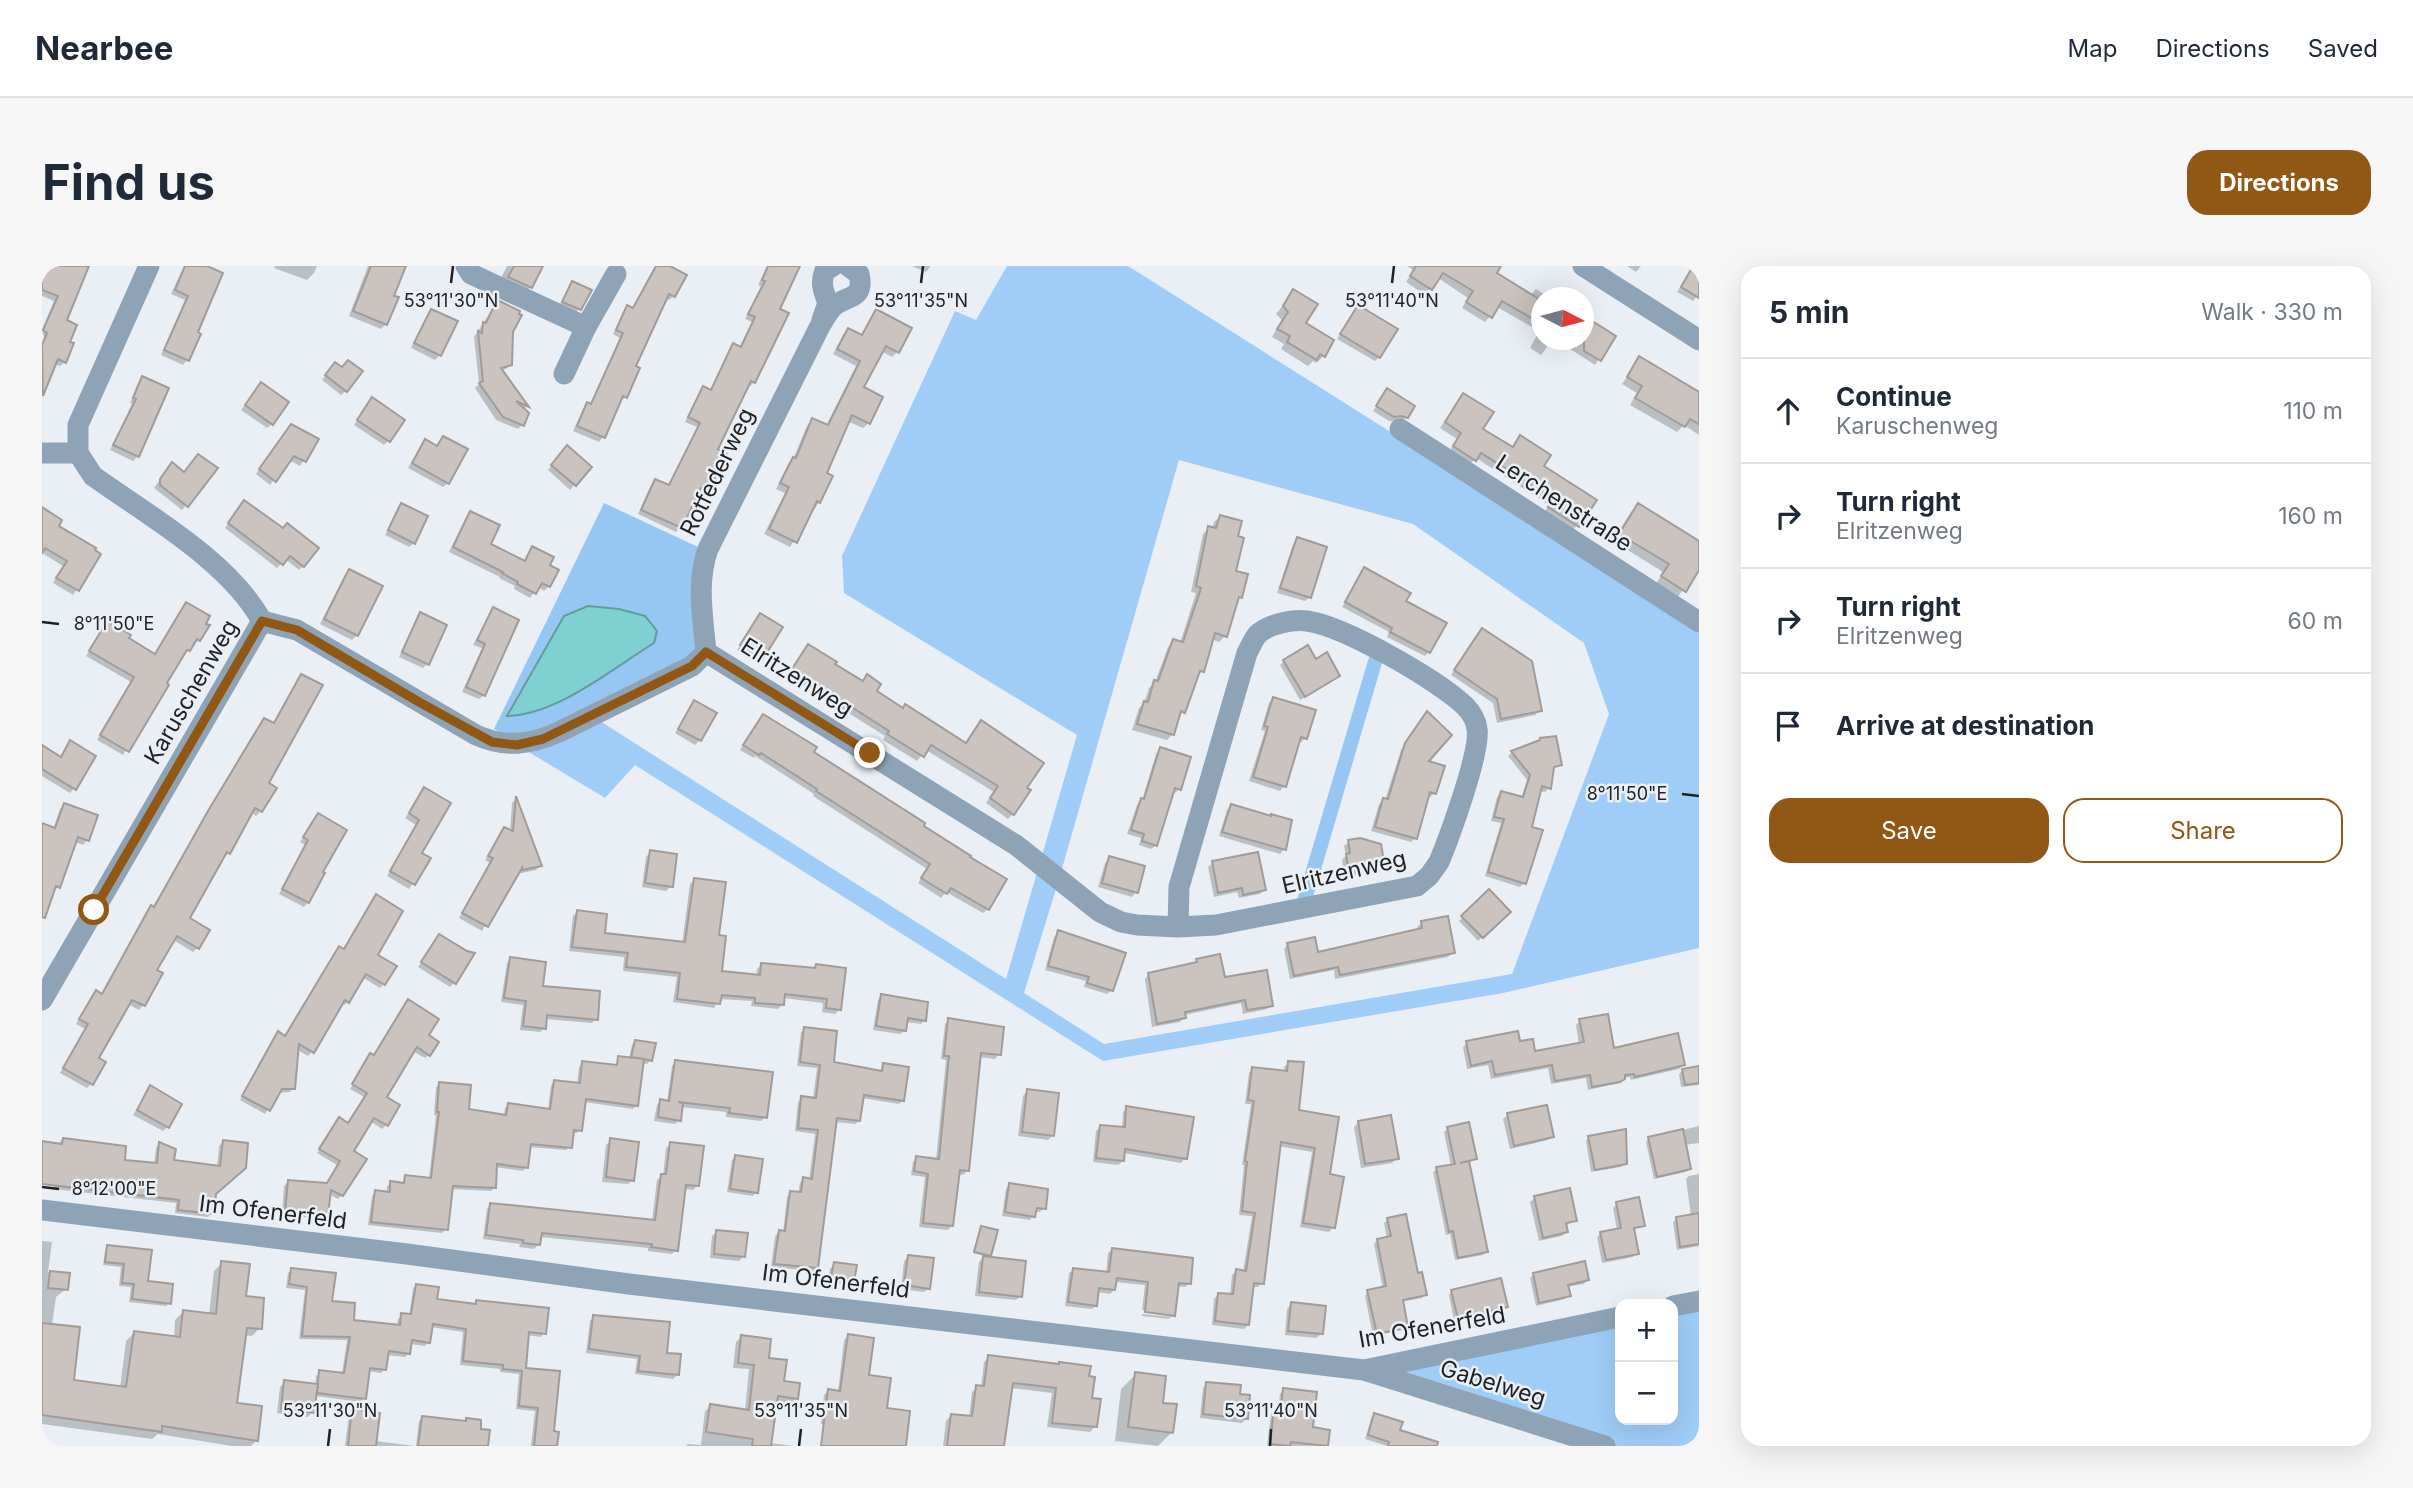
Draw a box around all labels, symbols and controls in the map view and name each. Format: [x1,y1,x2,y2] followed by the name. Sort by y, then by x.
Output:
[35,28,173,68] text: Nearbee
[2068,34,2117,63] text: Map
[2155,34,2270,63] text: Directions
[2308,34,2378,63] text: Saved
[2187,150,2371,215] button: Directions
[42,153,215,212] text: Find us
[1531,287,1594,350] north arrow
[404,290,498,311] text: 53°11'30"N
[874,290,968,311] text: 53°11'35"N
[1345,290,1439,311] text: 53°11'40"N
[1769,294,1849,330] text: 5 min
[2201,298,2343,326] text: Walk · 330 m
[1836,381,1952,412] text: Continue
[1769,392,1807,430] icon: ahead
[2283,397,2343,425] text: 110 m
[674,404,760,540] street label: Rotfederweg
[1836,412,1998,440] text: Karuschenweg
[1490,448,1638,558] street label: Lerchenstraße
[1836,486,1961,517] text: Turn right
[1769,497,1807,535] icon: right
[2278,502,2343,530] text: 160 m
[1836,517,1963,545] text: Elritzenweg
[1836,591,1961,622] text: Turn right
[1769,602,1807,640] icon: right
[2288,607,2343,635] text: 60 m
[74,613,154,634] text: 8°11'50"E
[138,615,244,769] street label: Karuschenweg
[1836,622,1963,650] text: Elritzenweg
[736,632,858,722] street label: Elritzenweg
[1769,707,1807,745] icon: arrive
[1836,710,2095,741] text: Arrive at destination
[854,737,885,768] route end
[1587,783,1667,804] text: 8°11'50"E
[1769,798,2049,863] button: Save
[2063,798,2343,863] button: Share
[1279,844,1409,900] street label: Elritzenweg
[78,894,109,925] route start
[72,1178,156,1199] text: 8°12'00"E
[198,1189,348,1235] street label: Im Ofenerfeld
[761,1258,911,1304] street label: Im Ofenerfeld
[1615,1299,1678,1425] map controls
[1615,1299,1678,1362] button: +
[1356,1300,1508,1354] street label: Im Ofenerfeld
[1437,1354,1549,1412] street label: Gabelweg
[1615,1362,1678,1425] button: −
[283,1400,377,1421] text: 53°11'30"N
[754,1400,848,1421] text: 53°11'35"N
[1224,1400,1318,1421] text: 53°11'40"N

